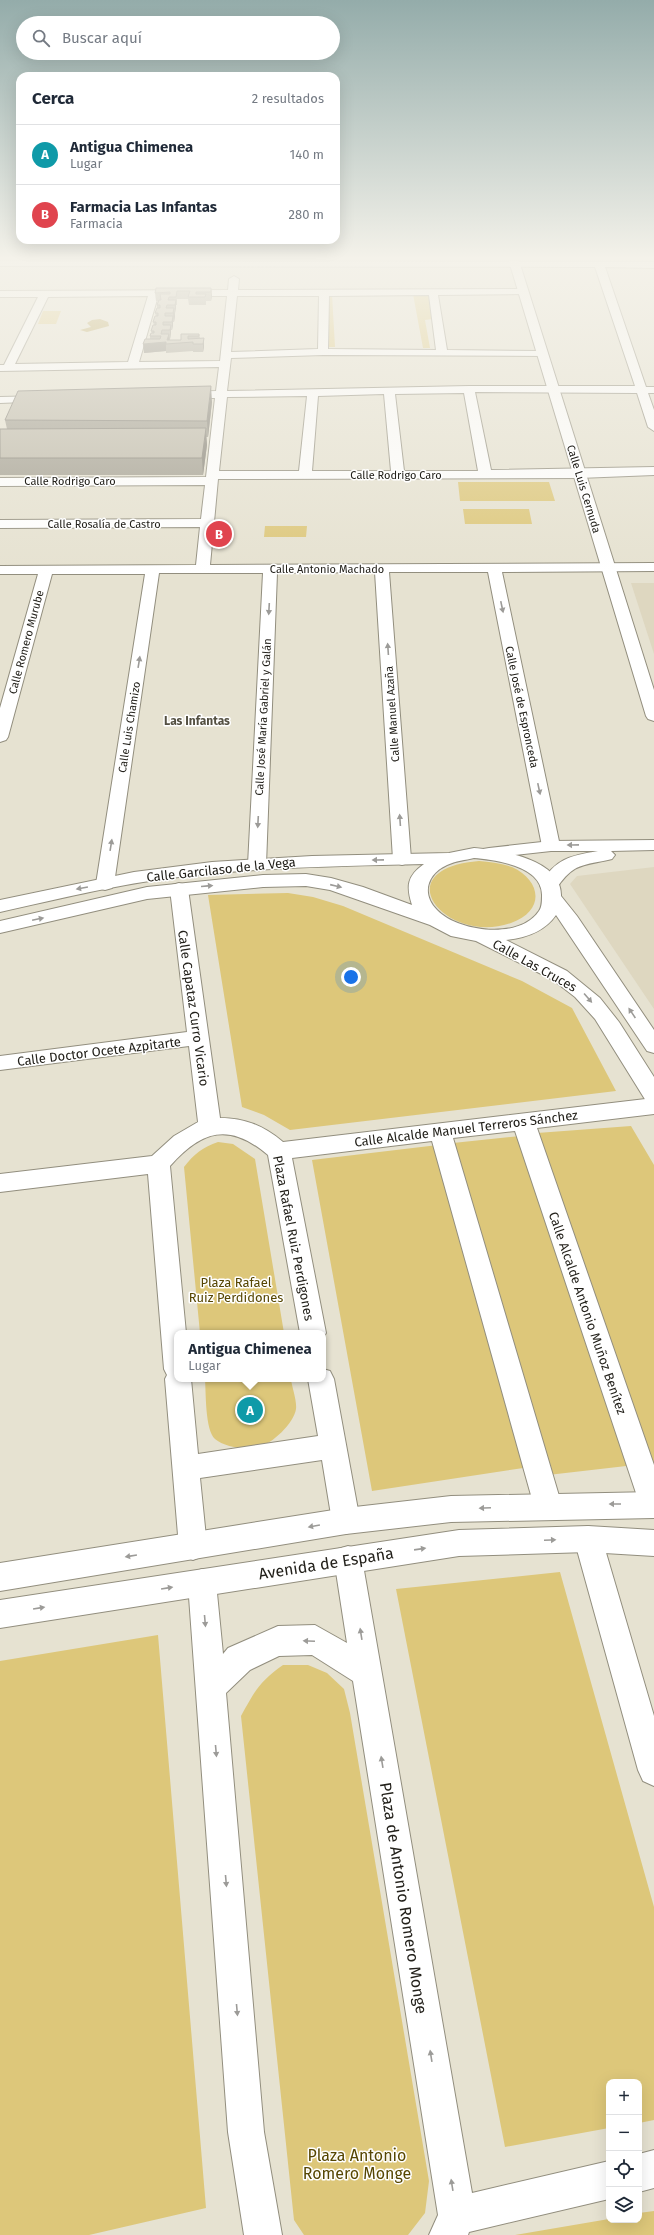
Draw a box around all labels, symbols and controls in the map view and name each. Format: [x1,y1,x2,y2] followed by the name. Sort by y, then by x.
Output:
[16,16,340,60] search box
[30,27,52,49] icon: search
[62,29,142,47] text: Buscar aquí
[32,88,74,109] text: Cerca
[252,91,324,106] text: 2 resultados
[70,138,193,156] text: Antigua Chimenea
[41,147,49,162] text: A
[290,147,324,162] text: 140 m
[70,156,102,171] text: Lugar
[70,198,217,216] text: Farmacia Las Infantas
[41,207,49,222] text: B
[289,207,324,222] text: 280 m
[70,216,123,231] text: Farmacia
[564,443,603,535] street label: Calle Luis Cernuda
[350,469,442,482] street label: Calle Rodrigo Caro
[24,475,116,488] street label: Calle Rodrigo Caro
[47,518,161,531] street label: Calle Rosalía de Castro
[206,519,232,549] pin: B
[270,563,384,576] street label: Calle Antonio Machado
[6,589,47,695] street label: Calle Romero Murube
[499,601,505,613] one-way arrow
[265,603,272,615] one-way arrow
[253,638,274,796] street label: Calle José María Gabriel y Galán
[384,643,391,655] one-way arrow
[502,645,541,769] street label: Calle José de Espronceda
[136,655,142,668] one-way arrow
[383,666,402,762] street label: Calle Manuel Azaña
[116,680,143,774] street label: Calle Luis Chamizo
[164,714,230,728] district label: Las Infantas
[537,783,543,796] one-way arrow
[396,814,403,826] one-way arrow
[255,816,262,828] one-way arrow
[108,839,114,852] one-way arrow
[567,842,579,849] one-way arrow
[146,854,296,885] street label: Calle Garcilaso de la Vega
[371,857,384,863] one-way arrow
[201,883,213,889] one-way arrow
[330,883,342,889] one-way arrow
[76,885,88,891] one-way arrow
[32,915,44,921] one-way arrow
[175,929,212,1087] street label: Calle Capataz Curro Vicario
[490,936,579,995] street label: Calle Las Cruces
[341,967,361,987] your location
[583,993,592,1003] one-way arrow
[628,1008,636,1019] one-way arrow
[16,1034,182,1069] street label: Calle Doctor Ocete Azpitarte
[353,1107,579,1150] street label: Calle Alcalde Manuel Terreros Sánchez
[270,1154,317,1322] street label: Plaza Rafael Ruiz Perdigones
[546,1210,629,1417] street label: Calle Alcalde Antonio Muñoz Benítez
[189,1275,283,1305] park label: Plaza Rafael Ruiz Perdidones
[174,1330,326,1382] popup
[188,1340,312,1358] text: Antigua Chimenea
[188,1358,221,1373] text: Lugar
[237,1395,263,1425] pin: A
[608,1501,621,1507] one-way arrow
[478,1505,491,1511] one-way arrow
[308,1523,320,1529] one-way arrow
[544,1537,556,1544] one-way arrow
[257,1543,395,1584] street label: Avenida de España
[414,1546,426,1552] one-way arrow
[125,1554,137,1560] one-way arrow
[161,1585,173,1591] one-way arrow
[32,1605,45,1611] one-way arrow
[202,1615,209,1627] one-way arrow
[358,1628,364,1640] one-way arrow
[302,1638,315,1644] one-way arrow
[212,1745,219,1757] one-way arrow
[379,1756,385,1768] one-way arrow
[376,1781,431,2015] street label: Plaza de Antonio Romero Monge
[223,1875,230,1887] one-way arrow
[233,2004,240,2016] one-way arrow
[428,2050,434,2062] one-way arrow
[606,2079,642,2223] map controls
[606,2079,642,2115] button: +
[606,2115,642,2151] button: −
[303,2146,411,2183] park label: Plaza Antonio Romero Monge
[606,2151,642,2187] button: locate
[449,2178,455,2191] one-way arrow
[606,2187,642,2223] button: layers

